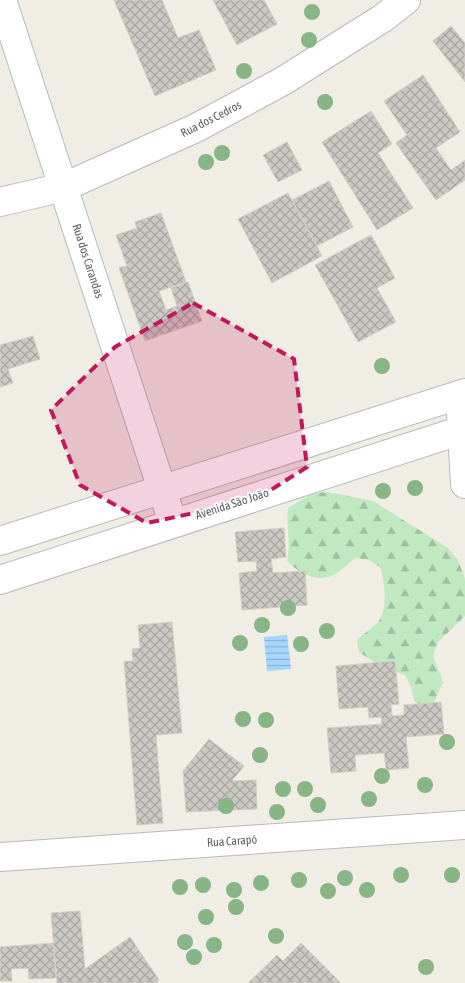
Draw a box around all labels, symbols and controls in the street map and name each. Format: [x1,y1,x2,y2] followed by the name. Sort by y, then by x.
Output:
[178,98,244,140] street label: Rua dos Cedros
[69,222,107,300] street label: Rua dos Carandas
[194,485,271,522] street label: Avenida São João
[206,832,258,850] street label: Rua Carapó

